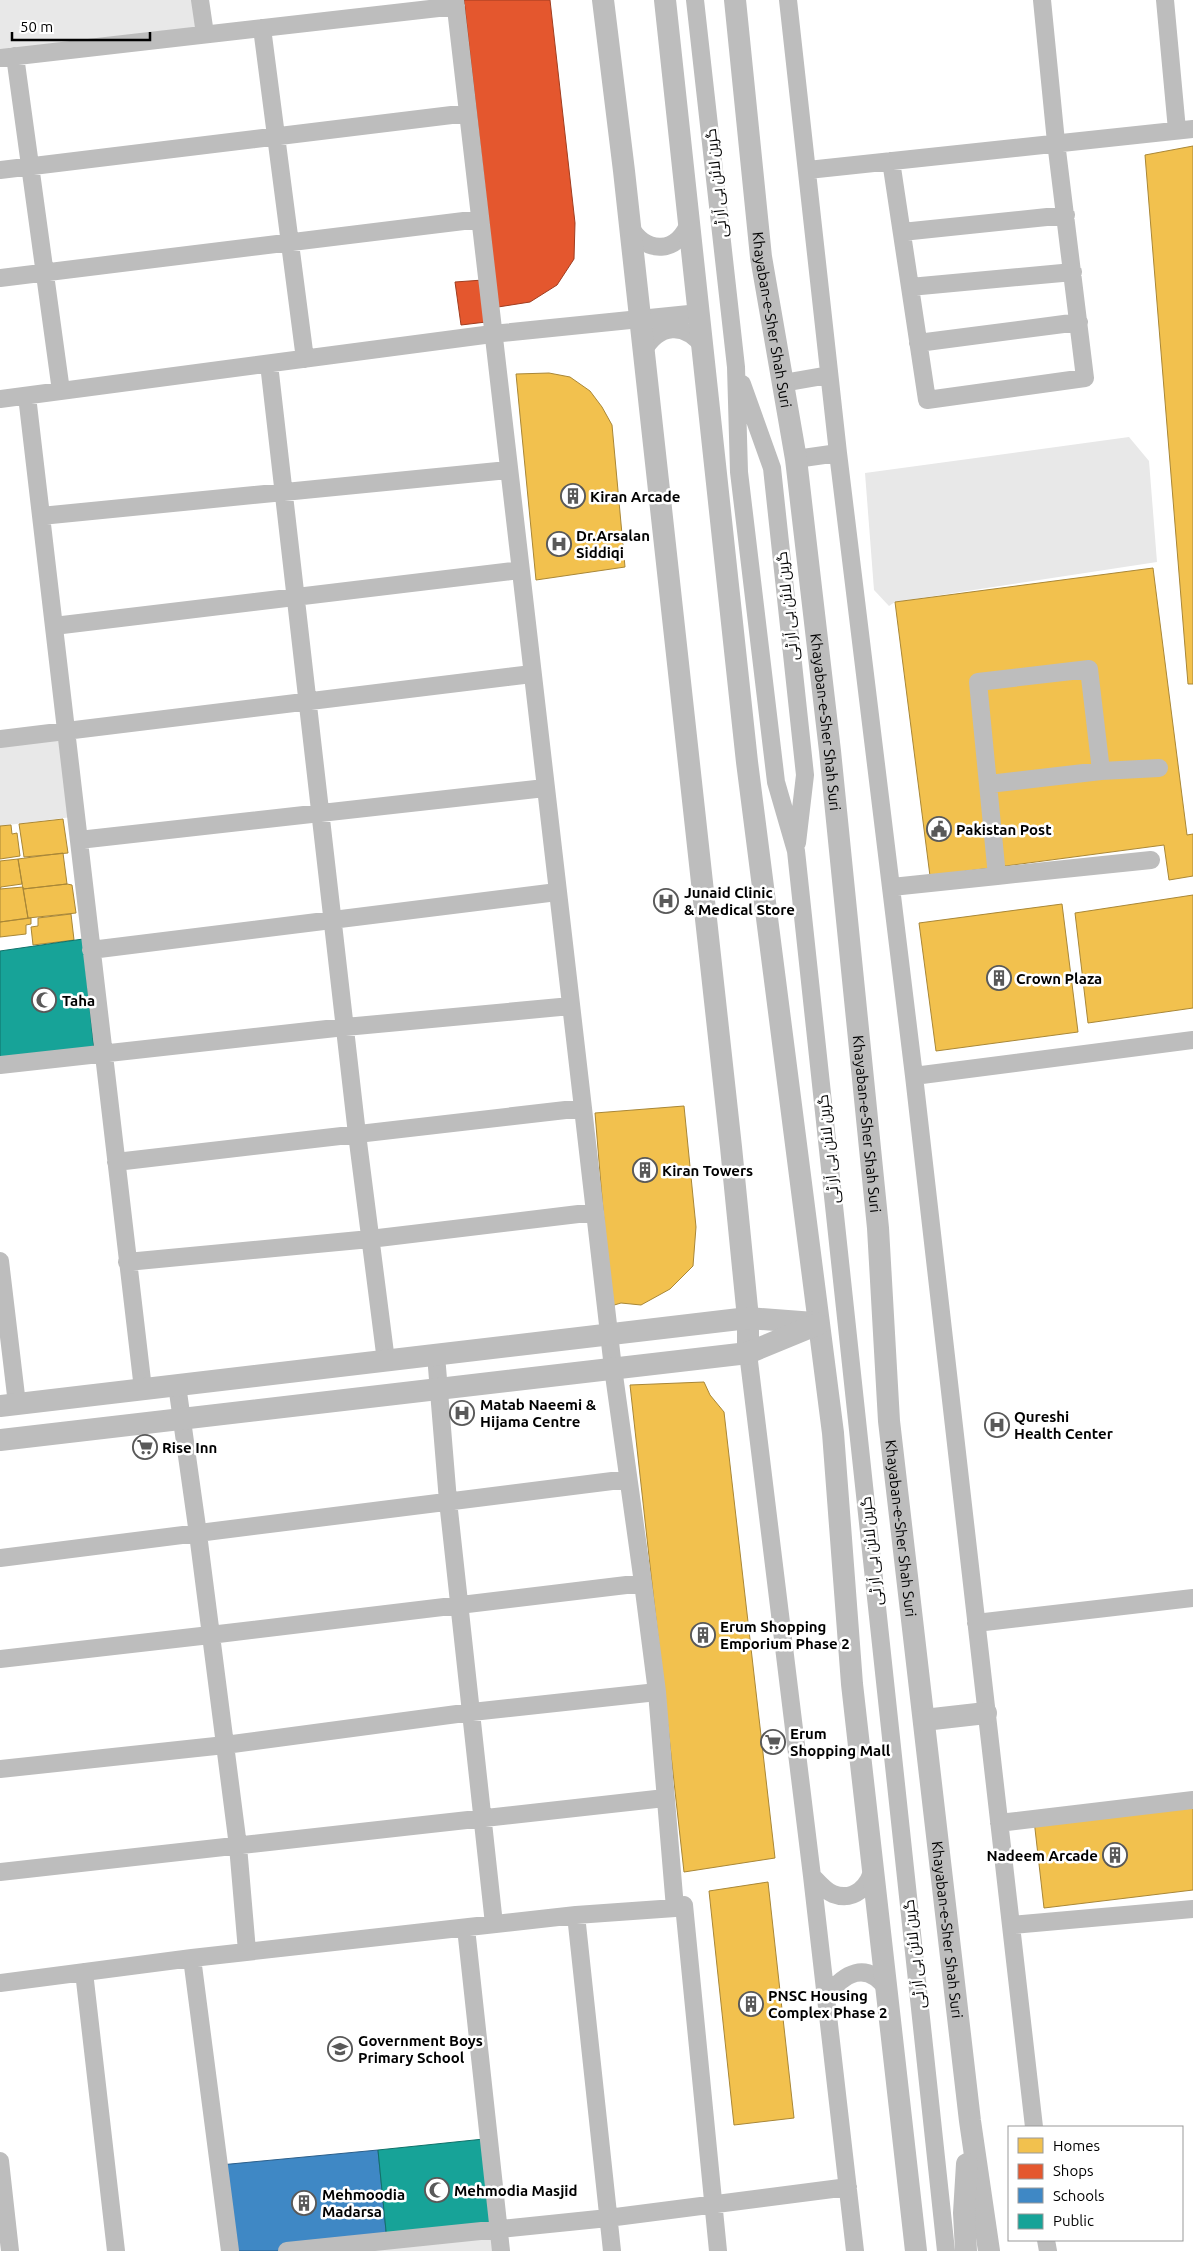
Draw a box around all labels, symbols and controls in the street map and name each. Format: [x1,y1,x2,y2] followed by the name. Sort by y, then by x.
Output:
[12,10,150,42] scale bar
[20,18,53,35] text: 50 m
[702,127,732,238] street label: گرین لائن بی آر ٹی
[750,231,795,409] street label: Khayaban-e-Sher Shah Suri
[560,483,586,509] building icon: Kiran Arcade
[590,488,680,505] place label: Kiran Arcade
[576,527,650,561] place label: Dr.Arsalan Siddiqi
[546,531,572,557] hospital icon: Dr.Arsalan Siddiqi
[773,550,803,661] street label: گرین لائن بی آر ٹی
[808,632,844,811] street label: Khayaban-e-Sher Shah Suri
[926,816,952,842] public building icon: Pakistan Post
[956,821,1052,838] place label: Pakistan Post
[684,884,795,918] place label: Junaid Clinic & Medical Store
[653,888,679,914] hospital icon: Junaid Clinic & Medical Store
[986,965,1012,991] building icon: Crown Plaza
[1016,970,1102,987] place label: Crown Plaza
[31,987,57,1013] mosque icon: Taha
[62,992,95,1009] place label: Taha
[850,1034,885,1213] street label: Khayaban-e-Sher Shah Suri
[814,1093,844,1204] street label: گرین لائن بی آر ٹی
[632,1157,658,1183] building icon: Kiran Towers
[662,1162,753,1179] place label: Kiran Towers
[480,1396,597,1430] place label: Matab Naeemi & Hijama Centre
[449,1400,475,1426] hospital icon: Matab Naeemi & Hijama Centre
[1014,1408,1114,1442] place label: Qureshi Health Center
[984,1412,1010,1438] hospital icon: Qureshi Health Center
[132,1434,158,1460] supermarket icon: Rise Inn
[162,1439,217,1456] place label: Rise Inn
[883,1439,920,1618] street label: Khayaban-e-Sher Shah Suri
[857,1495,887,1606] street label: گرین لائن بی آر ٹی
[720,1618,850,1652] place label: Erum Shopping Emporium Phase 2
[690,1622,716,1648] building icon: Erum Shopping Emporium Phase 2
[790,1725,891,1759] place label: Erum Shopping Mall
[760,1729,786,1755] supermarket icon: Erum Shopping Mall
[929,1840,967,2019] street label: Khayaban-e-Sher Shah Suri
[1102,1842,1128,1868] building icon: Nadeem Arcade
[986,1847,1098,1864] place label: Nadeem Arcade
[900,1898,930,2009] street label: گرین لائن بی آر ٹی
[768,1987,887,2021] place label: PNSC Housing Complex Phase 2
[738,1991,764,2017] building icon: PNSC Housing Complex Phase 2
[358,2032,483,2066] place label: Government Boys Primary School
[327,2036,353,2062] school or university icon: Government Boys Primary School
[1008,2126,1183,2241] legend
[1053,2137,1100,2154] text: Homes
[1053,2162,1094,2179] text: Shops
[424,2177,450,2203] mosque icon: Mehmodia Masjid
[454,2182,577,2199] place label: Mehmodia Masjid
[322,2186,405,2220] place label: Mehmoodia Madarsa
[1053,2187,1104,2204] text: Schools
[291,2190,317,2216] building icon: Mehmoodia Madarsa
[1053,2212,1094,2229] text: Public

